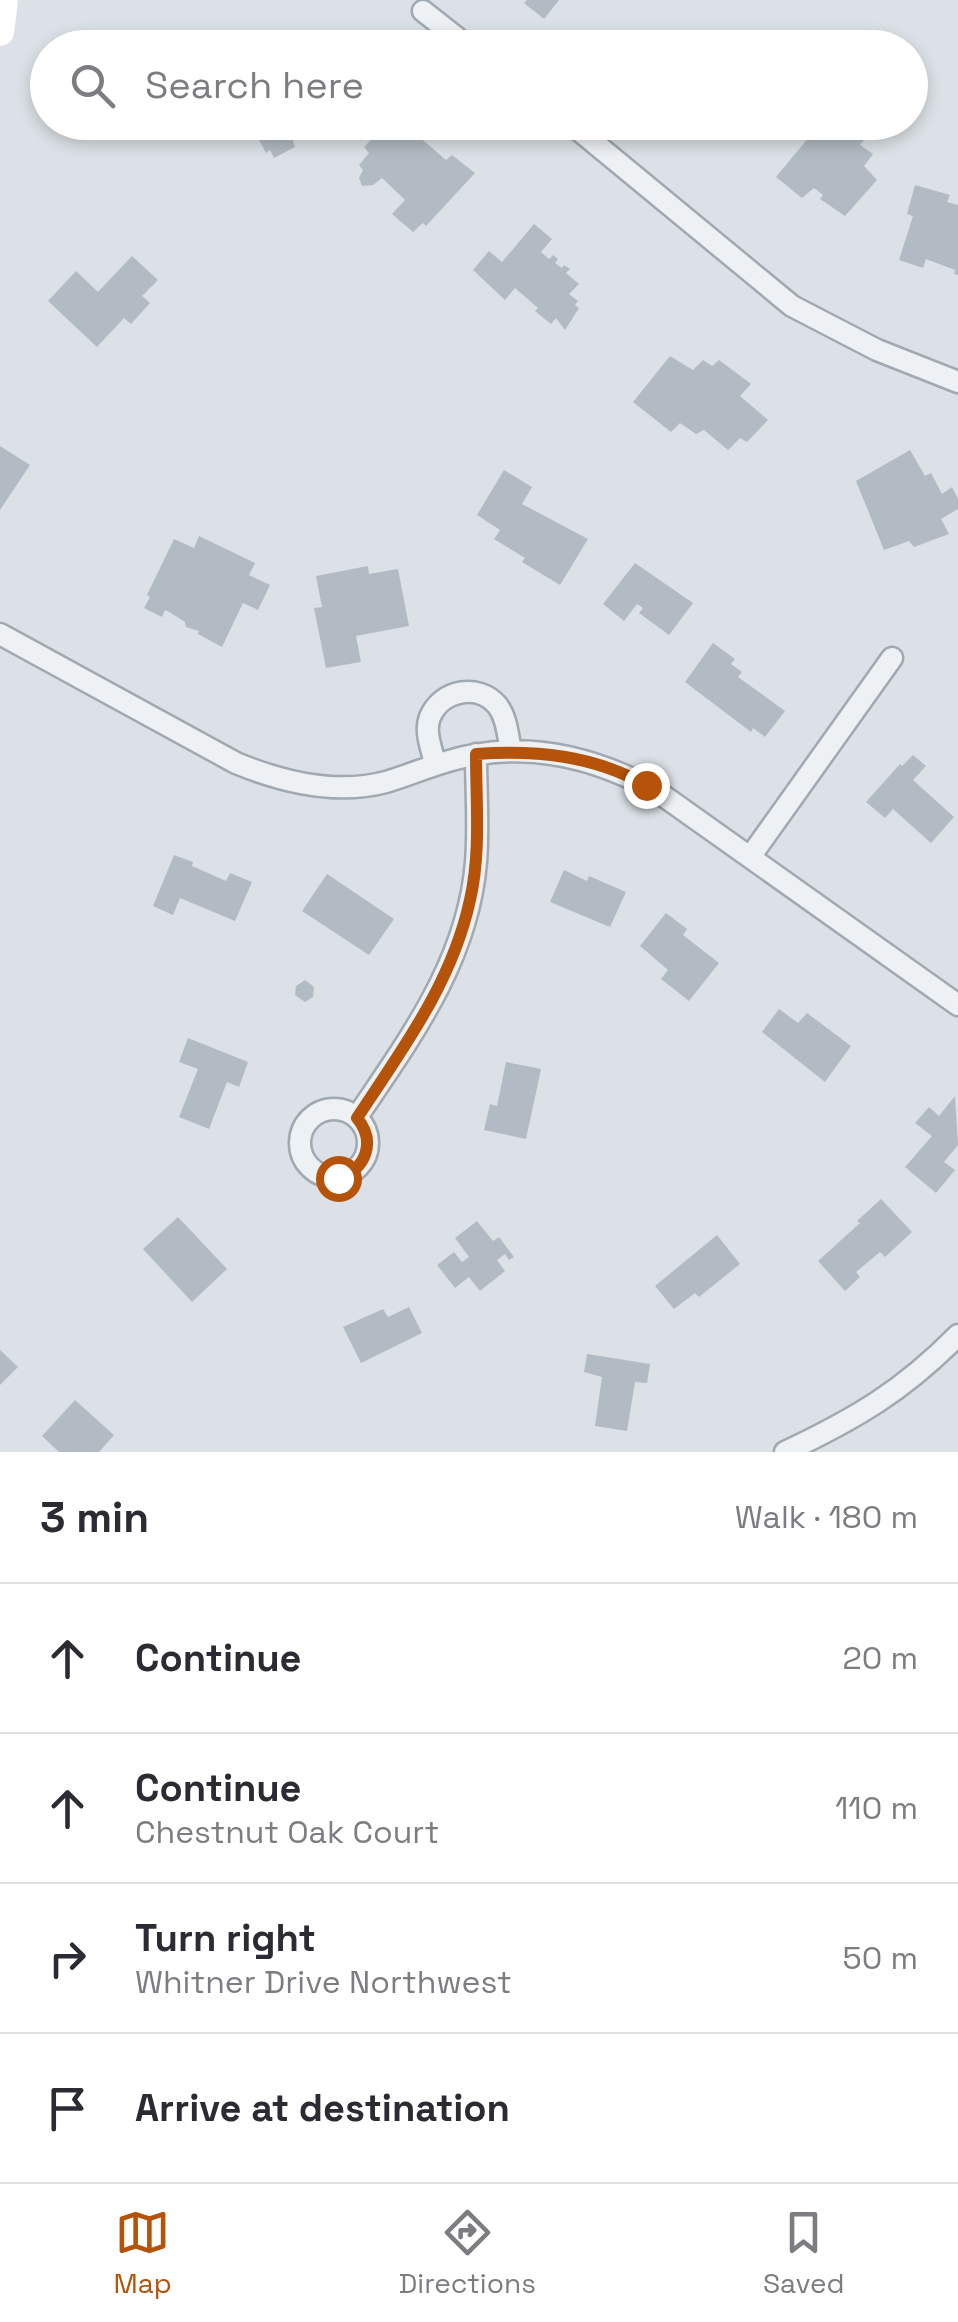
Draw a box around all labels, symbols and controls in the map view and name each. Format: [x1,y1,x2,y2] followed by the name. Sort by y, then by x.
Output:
[30,30,928,140] search box
[65,58,120,113] icon: search
[145,61,364,109] text: Search here
[624,763,670,809] route end
[316,1156,362,1202] route start
[40,1491,149,1544] text: 3 min
[735,1497,918,1537] text: Walk · 180 m
[40,1631,95,1686] icon: ahead
[135,1634,301,1682] text: Continue
[842,1638,918,1678] text: 20 m
[135,1764,301,1812] text: Continue
[40,1781,95,1836] icon: ahead
[835,1788,918,1828] text: 110 m
[135,1812,439,1852] text: Chestnut Oak Court
[135,1914,316,1962] text: Turn right
[40,1931,95,1986] icon: right
[843,1938,918,1978] text: 50 m
[135,1962,512,2002] text: Whitner Drive Northwest
[40,2081,95,2136] icon: arrive
[135,2084,510,2132] text: Arrive at destination
[113,2205,172,2301] tab: Map
[399,2205,536,2301] tab: Directions
[763,2205,845,2301] tab: Saved

